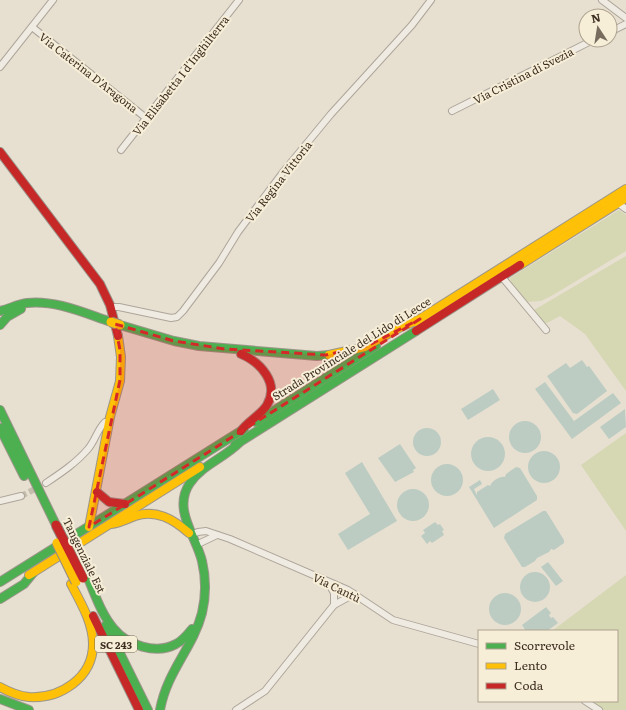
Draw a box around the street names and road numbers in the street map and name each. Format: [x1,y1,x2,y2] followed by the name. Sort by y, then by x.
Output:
[128,12,232,138] street label: Via Elisabetta I d'Inghilterra
[36,28,142,116] street label: Via Caterina D'Aragona
[470,43,576,107] street label: Via Cristina di Svezia
[241,137,315,225] street label: Via Regina Vittoria
[269,292,434,404] street label: Strada Provinciale del Lido di Lecce
[60,515,110,596] street label: Tangenziale Est
[310,569,364,605] street label: Via Cantù
[95,636,137,652] road number: SC 243

